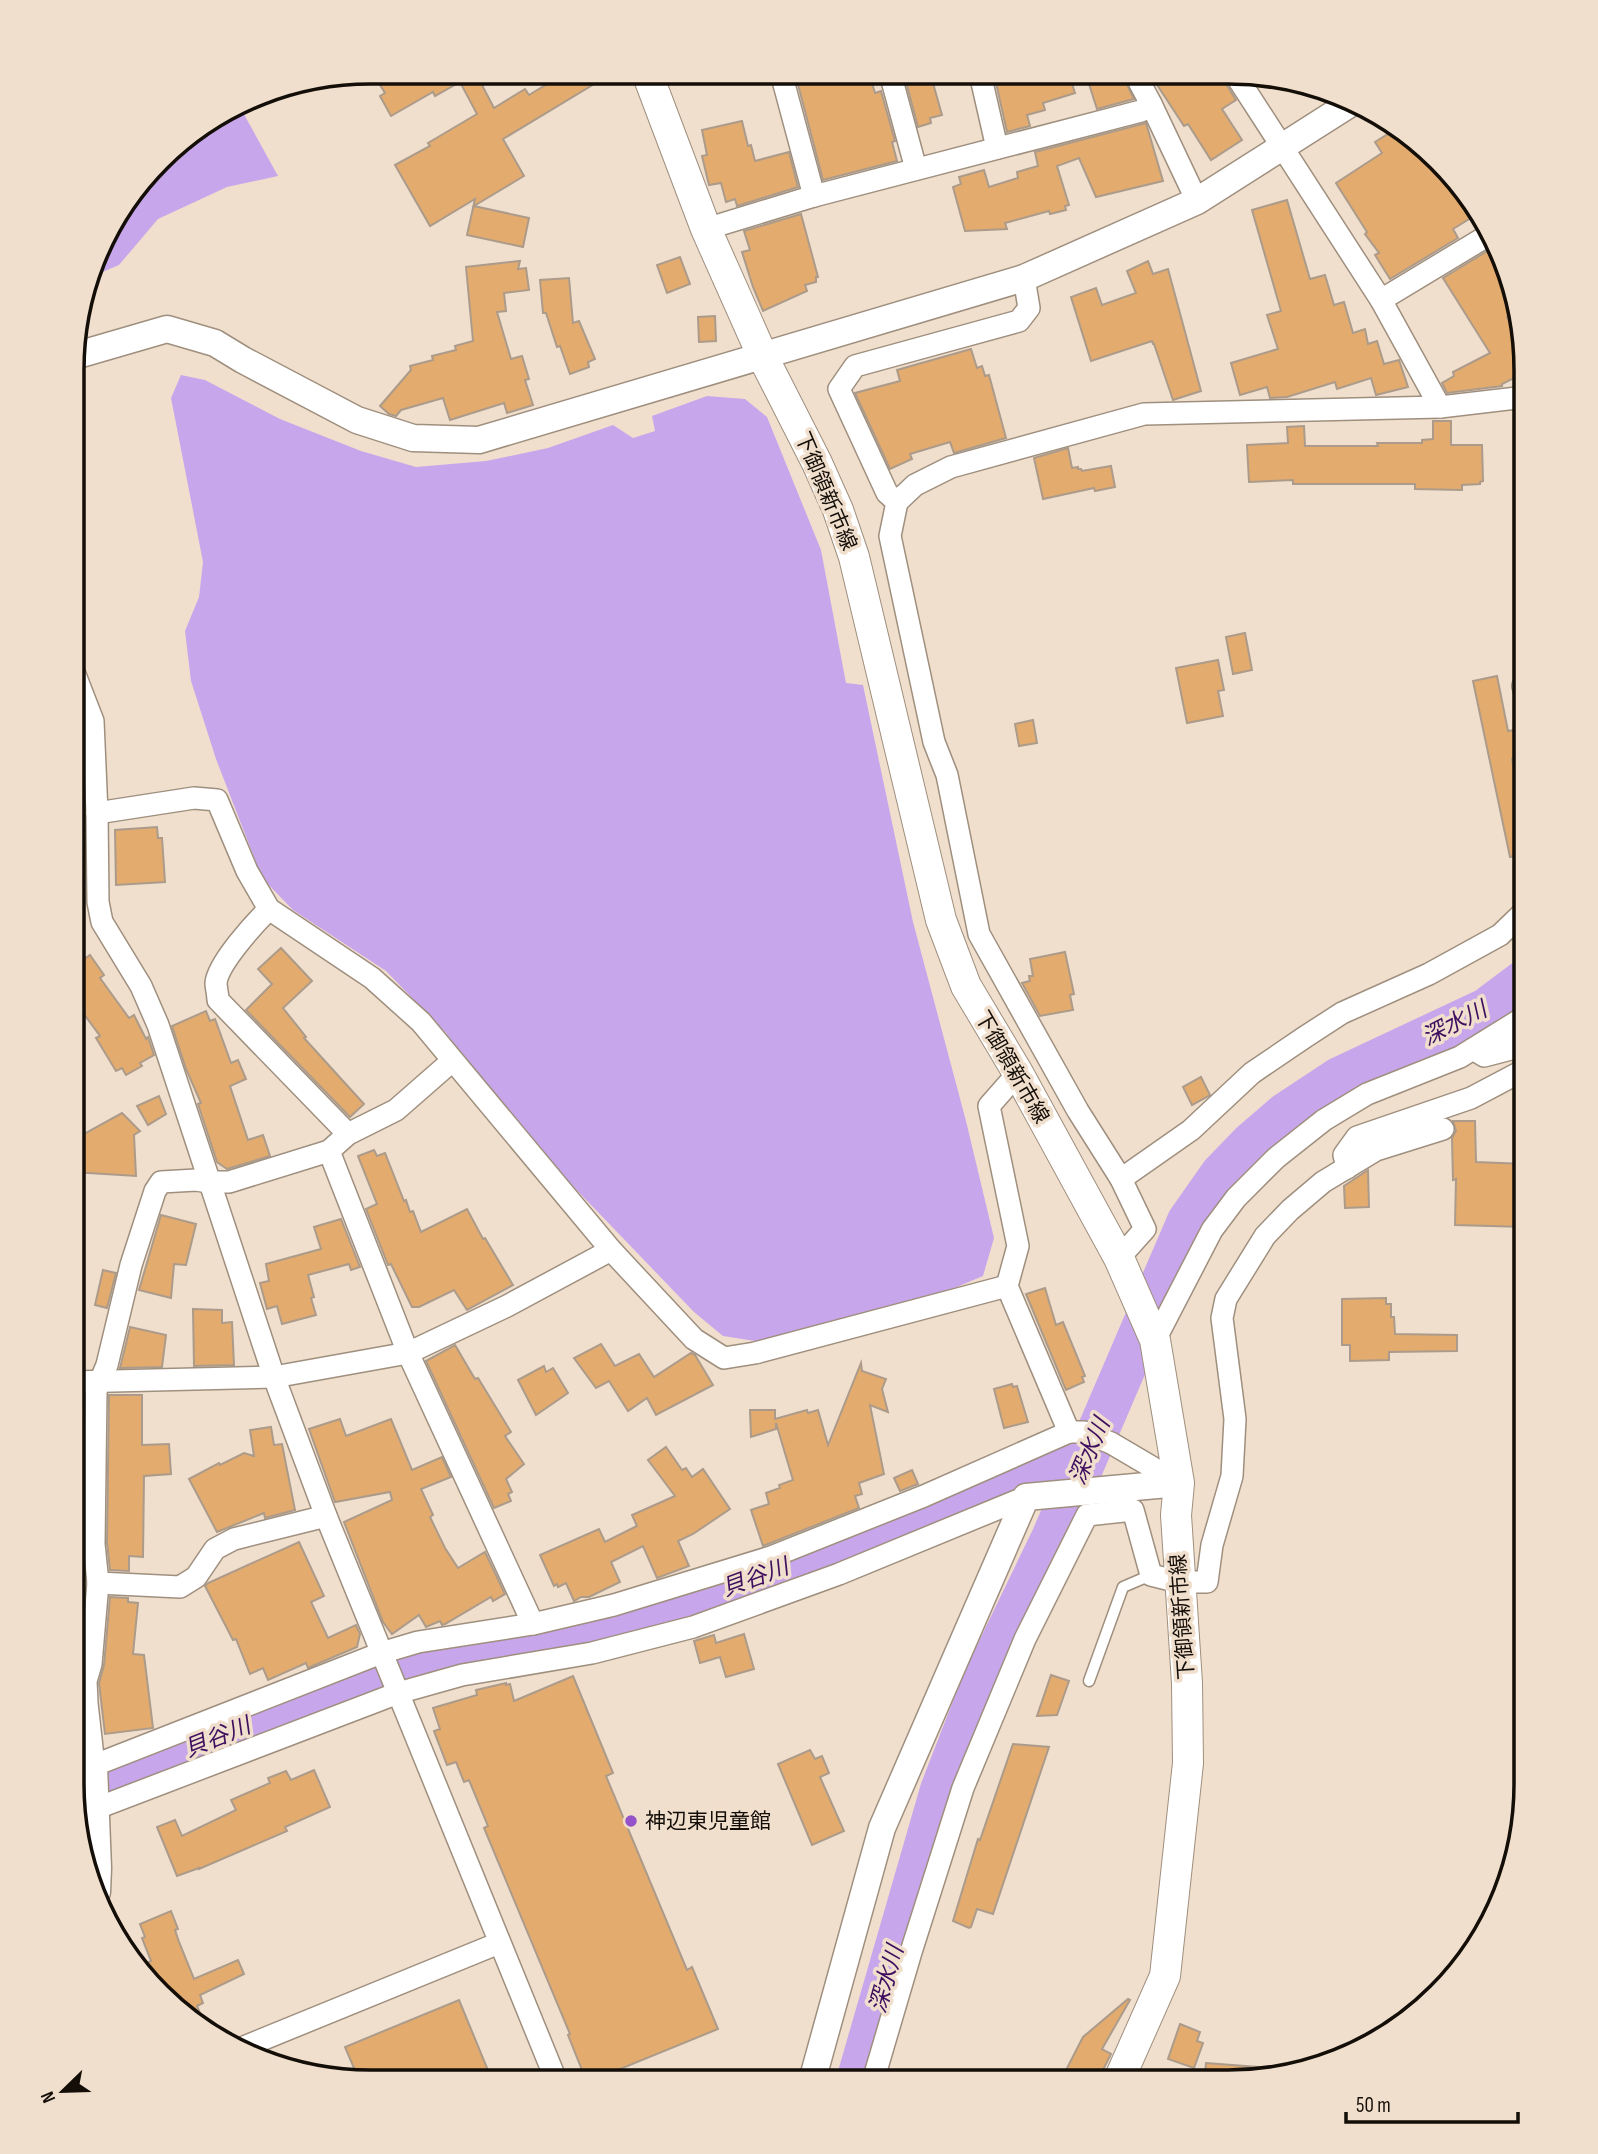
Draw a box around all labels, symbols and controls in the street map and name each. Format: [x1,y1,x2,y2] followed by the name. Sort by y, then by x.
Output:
[789,428,862,554] street label: 下御領新市線
[1417,994,1494,1052] water label: 深水川
[969,1006,1054,1128] street label: 下御領新市線
[1064,1411,1117,1489] water label: 深水川
[718,1552,795,1603] water label: 貝谷川
[1166,1553,1199,1681] street label: 下御領新市線
[180,1711,257,1764] water label: 貝谷川
[645,1809,771,1834] place label: 神辺東児童館
[623,1813,639,1829] marker: 神辺東児童館
[864,1939,911,2016] water label: 深水川
[28,2056,98,2126] north arrow
[1346,2080,1518,2124] scale bar
[36,2088,61,2106] text: N
[1356,2093,1391,2118] text: 50 m

